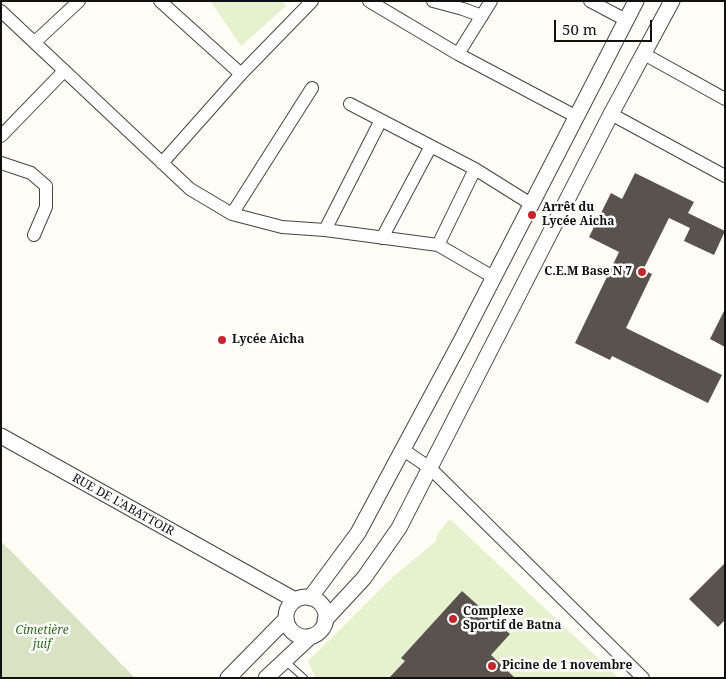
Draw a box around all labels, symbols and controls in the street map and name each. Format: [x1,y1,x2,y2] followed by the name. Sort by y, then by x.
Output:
[556,10,654,42] scale bar
[562,19,597,39] text: 50 m
[542,201,614,229] place label: Arrêt du Lycée Aicha
[526,209,538,221] marker: Arrêt du Lycée Aicha
[544,265,632,279] place label: C.E.M Base N 7
[636,266,648,278] marker: C.E.M Base N 7
[232,333,304,347] place label: Lycée Aicha
[216,334,228,346] marker: Lycée Aicha
[70,471,176,539] street label: RUE DE L'ABATTOIR
[463,605,562,633] place label: Complexe Sportif de Batna
[447,613,459,625] marker: Complexe Sportif de Batna
[15,624,69,652] park label: Cimetière juif
[502,659,632,673] place label: Picine de 1 novembre
[486,660,498,672] marker: Picine de 1 novembre

